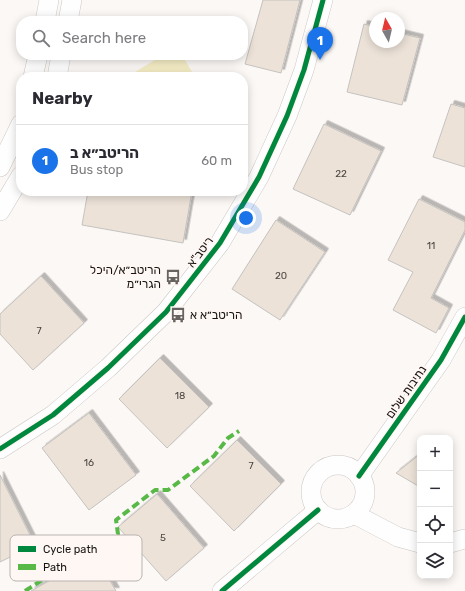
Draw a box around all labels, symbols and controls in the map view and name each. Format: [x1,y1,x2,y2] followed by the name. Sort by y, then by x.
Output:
[369,12,405,48] north arrow
[16,16,248,60] search box
[30,27,52,49] icon: search
[307,27,333,60] pin: 1
[62,29,146,47] text: Search here
[32,88,93,108] text: Nearby
[70,144,139,162] text: הריטב״א ב
[42,153,48,168] text: 1
[201,153,232,168] text: 60 m
[70,162,123,177] text: Bus stop
[335,168,347,180] house number: 22
[236,208,256,228] your location
[184,234,216,270] street label: ריטב"א
[427,240,435,252] house number: 11
[90,263,161,291] place label: הריטב״א/היכל הגרי״מ
[164,268,182,286] bus stop icon: הריטב״א/היכל הגרי״מ
[275,270,287,282] house number: 20
[169,306,187,324] bus stop icon: הריטב״א א
[190,308,243,322] place label: הריטב״א א
[36,325,42,337] house number: 7
[383,363,429,421] street label: נתיבות שלום
[175,390,185,402] house number: 18
[417,435,453,579] map controls
[417,435,453,471] button: +
[84,457,94,469] house number: 16
[248,460,254,472] house number: 7
[417,471,453,507] button: −
[417,507,453,543] button: locate
[160,532,166,544] house number: 5
[10,535,142,581] legend
[43,543,97,556] text: Cycle path
[417,543,453,579] button: layers
[43,561,67,574] text: Path

